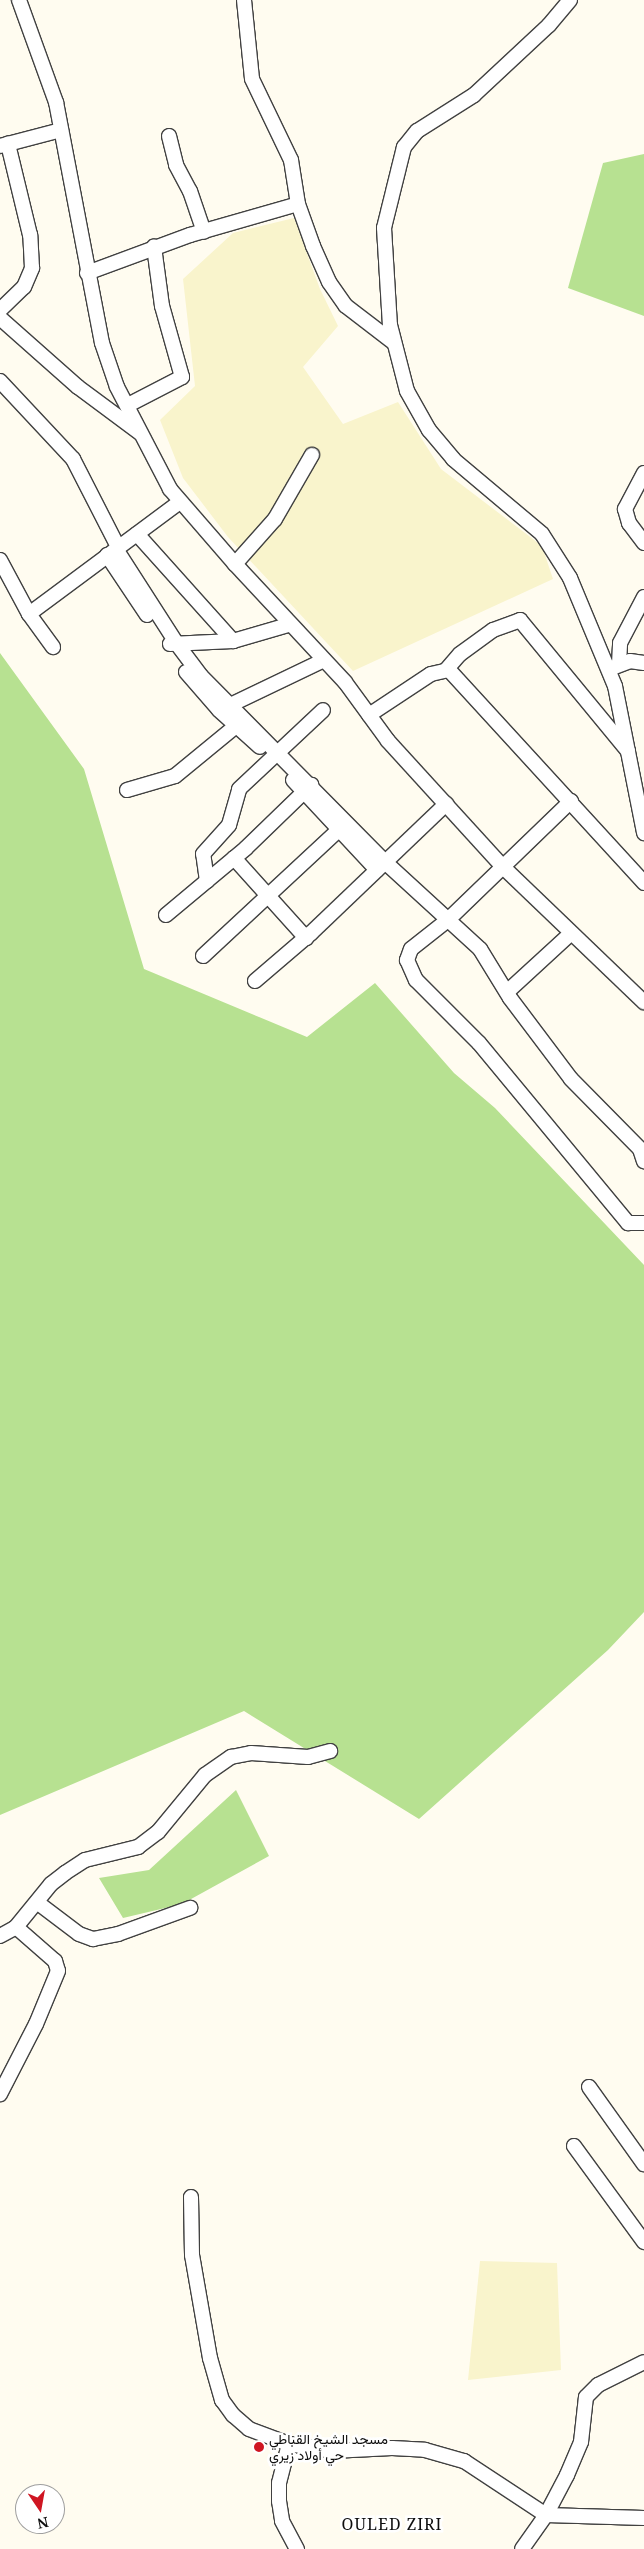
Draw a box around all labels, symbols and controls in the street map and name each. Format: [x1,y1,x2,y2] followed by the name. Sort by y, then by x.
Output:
[269,2431,388,2464] place label: مسجد الشيخ القباطي حي أولاد زيري
[253,2441,265,2453] marker: مسجد الشيخ القباطي حي أولاد زيري
[15,2484,65,2534] north arrow
[36,2513,50,2534] text: N
[340,2514,444,2534] district label: OULED ZIRI

